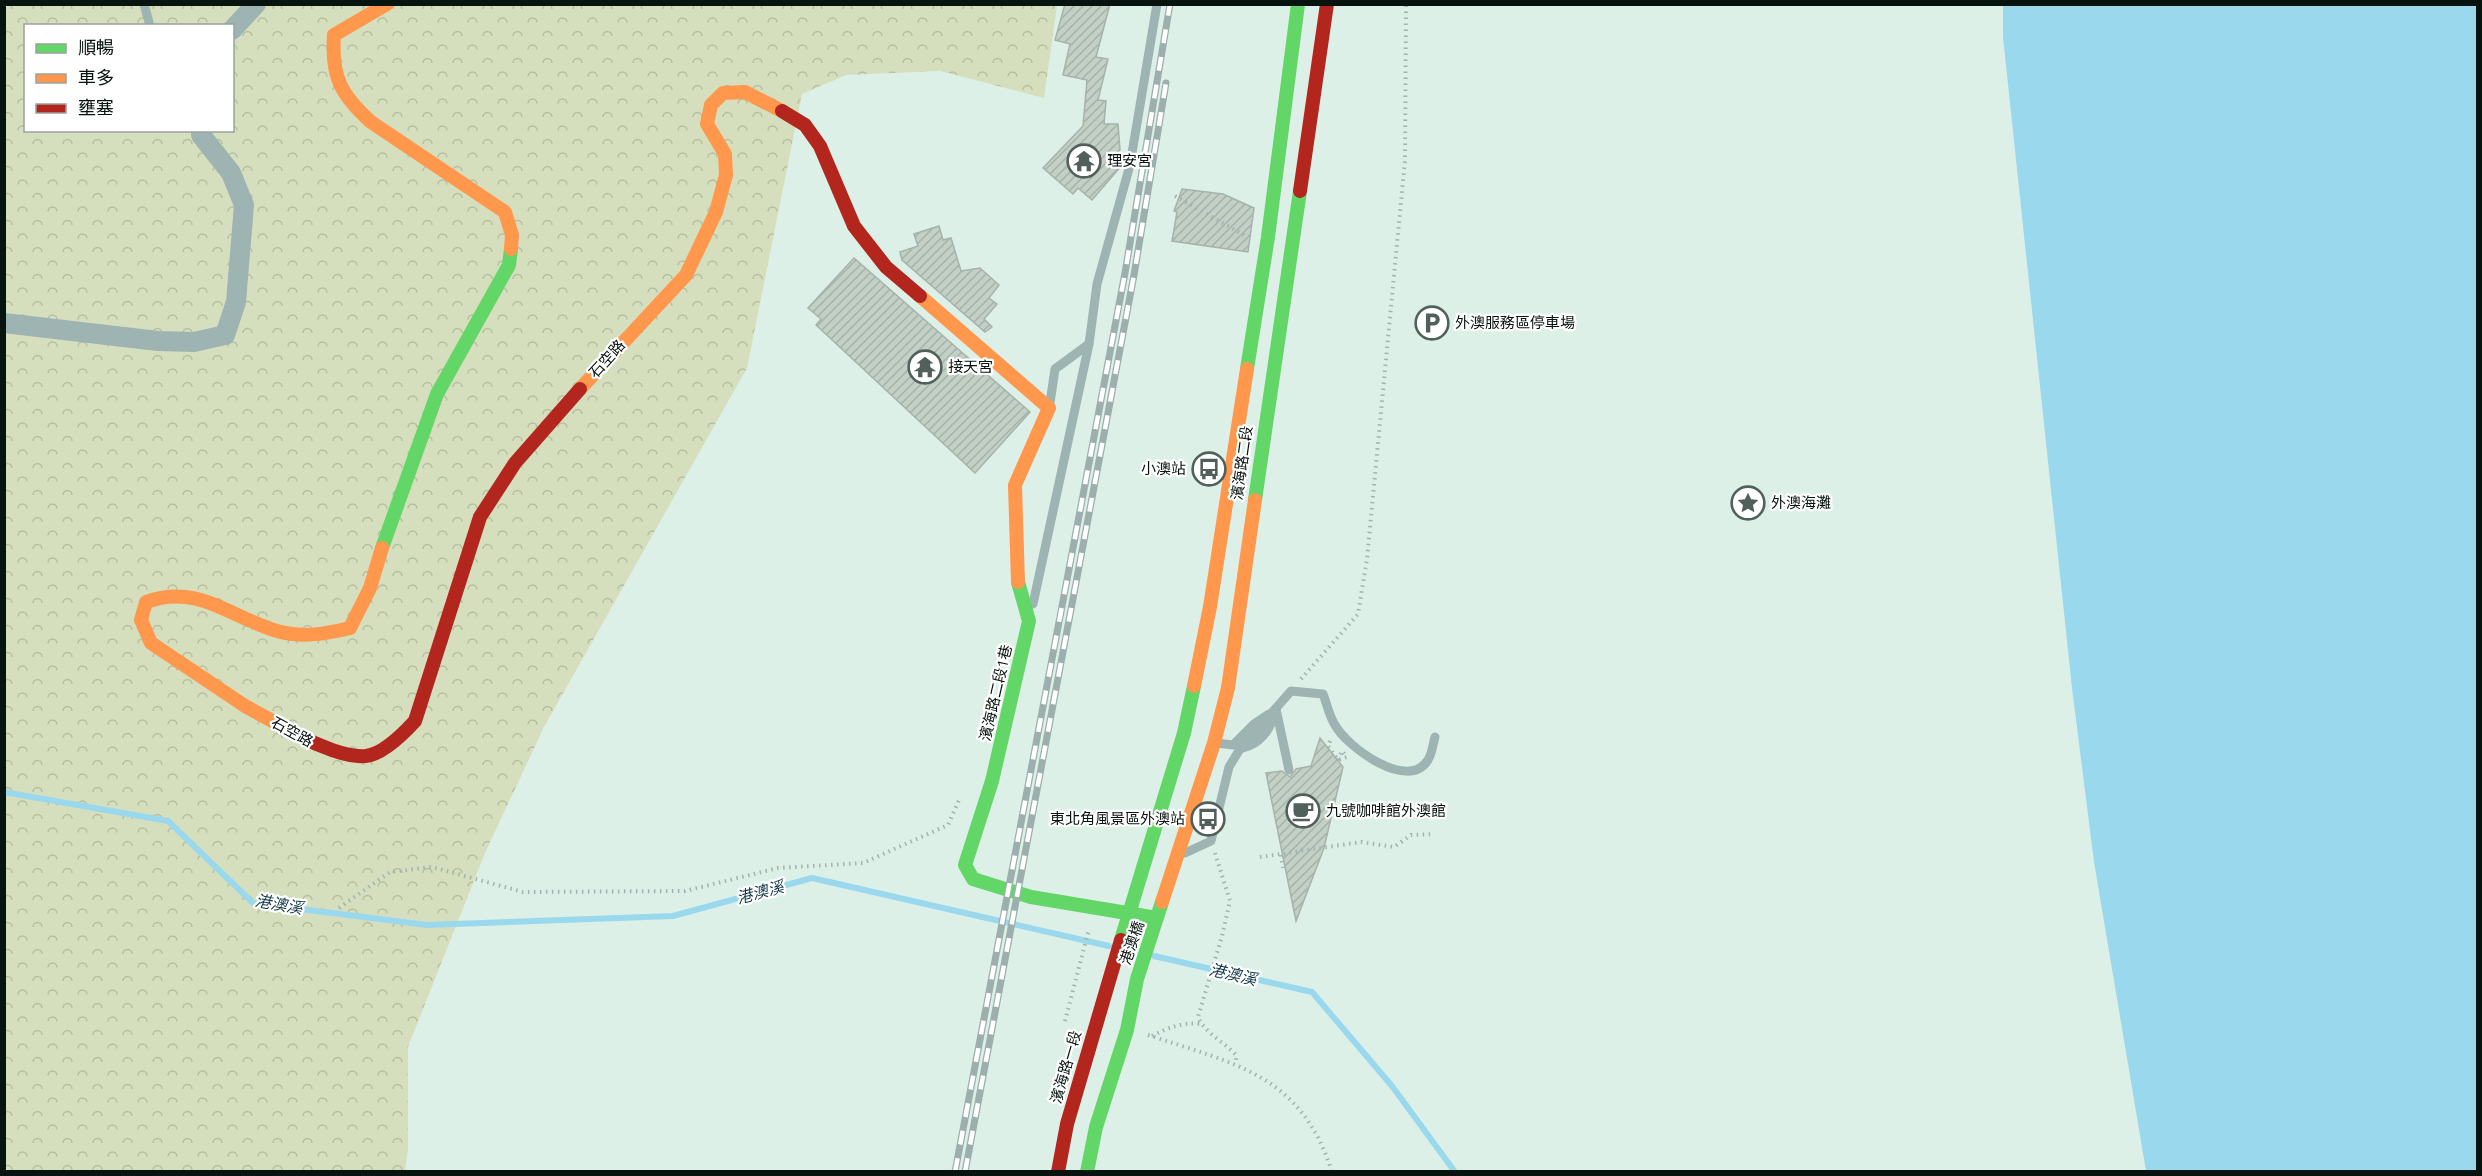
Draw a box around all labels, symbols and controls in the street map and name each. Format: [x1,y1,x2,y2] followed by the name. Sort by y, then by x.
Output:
[24,24,234,132] legend
[78,37,114,57] text: 順暢
[78,67,114,87] text: 車多
[78,97,114,117] text: 壅塞
[1066,143,1102,179] temple icon: 理安宮
[1107,152,1152,169] place label: 理安宮
[1414,305,1450,341] parking icon: 外澳服務區停車場
[1455,314,1575,331] place label: 外澳服務區停車場
[585,336,628,381] street label: 石空路
[907,349,943,385] temple icon: 接天宮
[948,358,993,375] place label: 接天宮
[1228,425,1255,501] street label: 濱海路二段
[1191,451,1227,487] bus stop icon: 小澳站
[1141,460,1186,477] place label: 小澳站
[1730,485,1766,521] place icon: 外澳海灘
[1771,494,1831,511] place label: 外澳海灘
[976,643,1015,743] street label: 濱海路二段1巷
[268,713,316,750] street label: 石空路
[1285,793,1321,829] cafe icon: 九號咖啡館外澳館
[1190,801,1226,837] bus stop icon: 東北角風景區外澳站
[1326,802,1446,819] place label: 九號咖啡館外澳館
[1050,810,1185,827] place label: 東北角風景區外澳站
[734,877,787,907] water label: 港澳溪
[254,891,306,917] water label: 港澳溪
[1116,919,1147,967] street label: 港澳橋
[1208,960,1260,989] water label: 港澳溪
[1047,1028,1084,1105] street label: 濱海路一段

